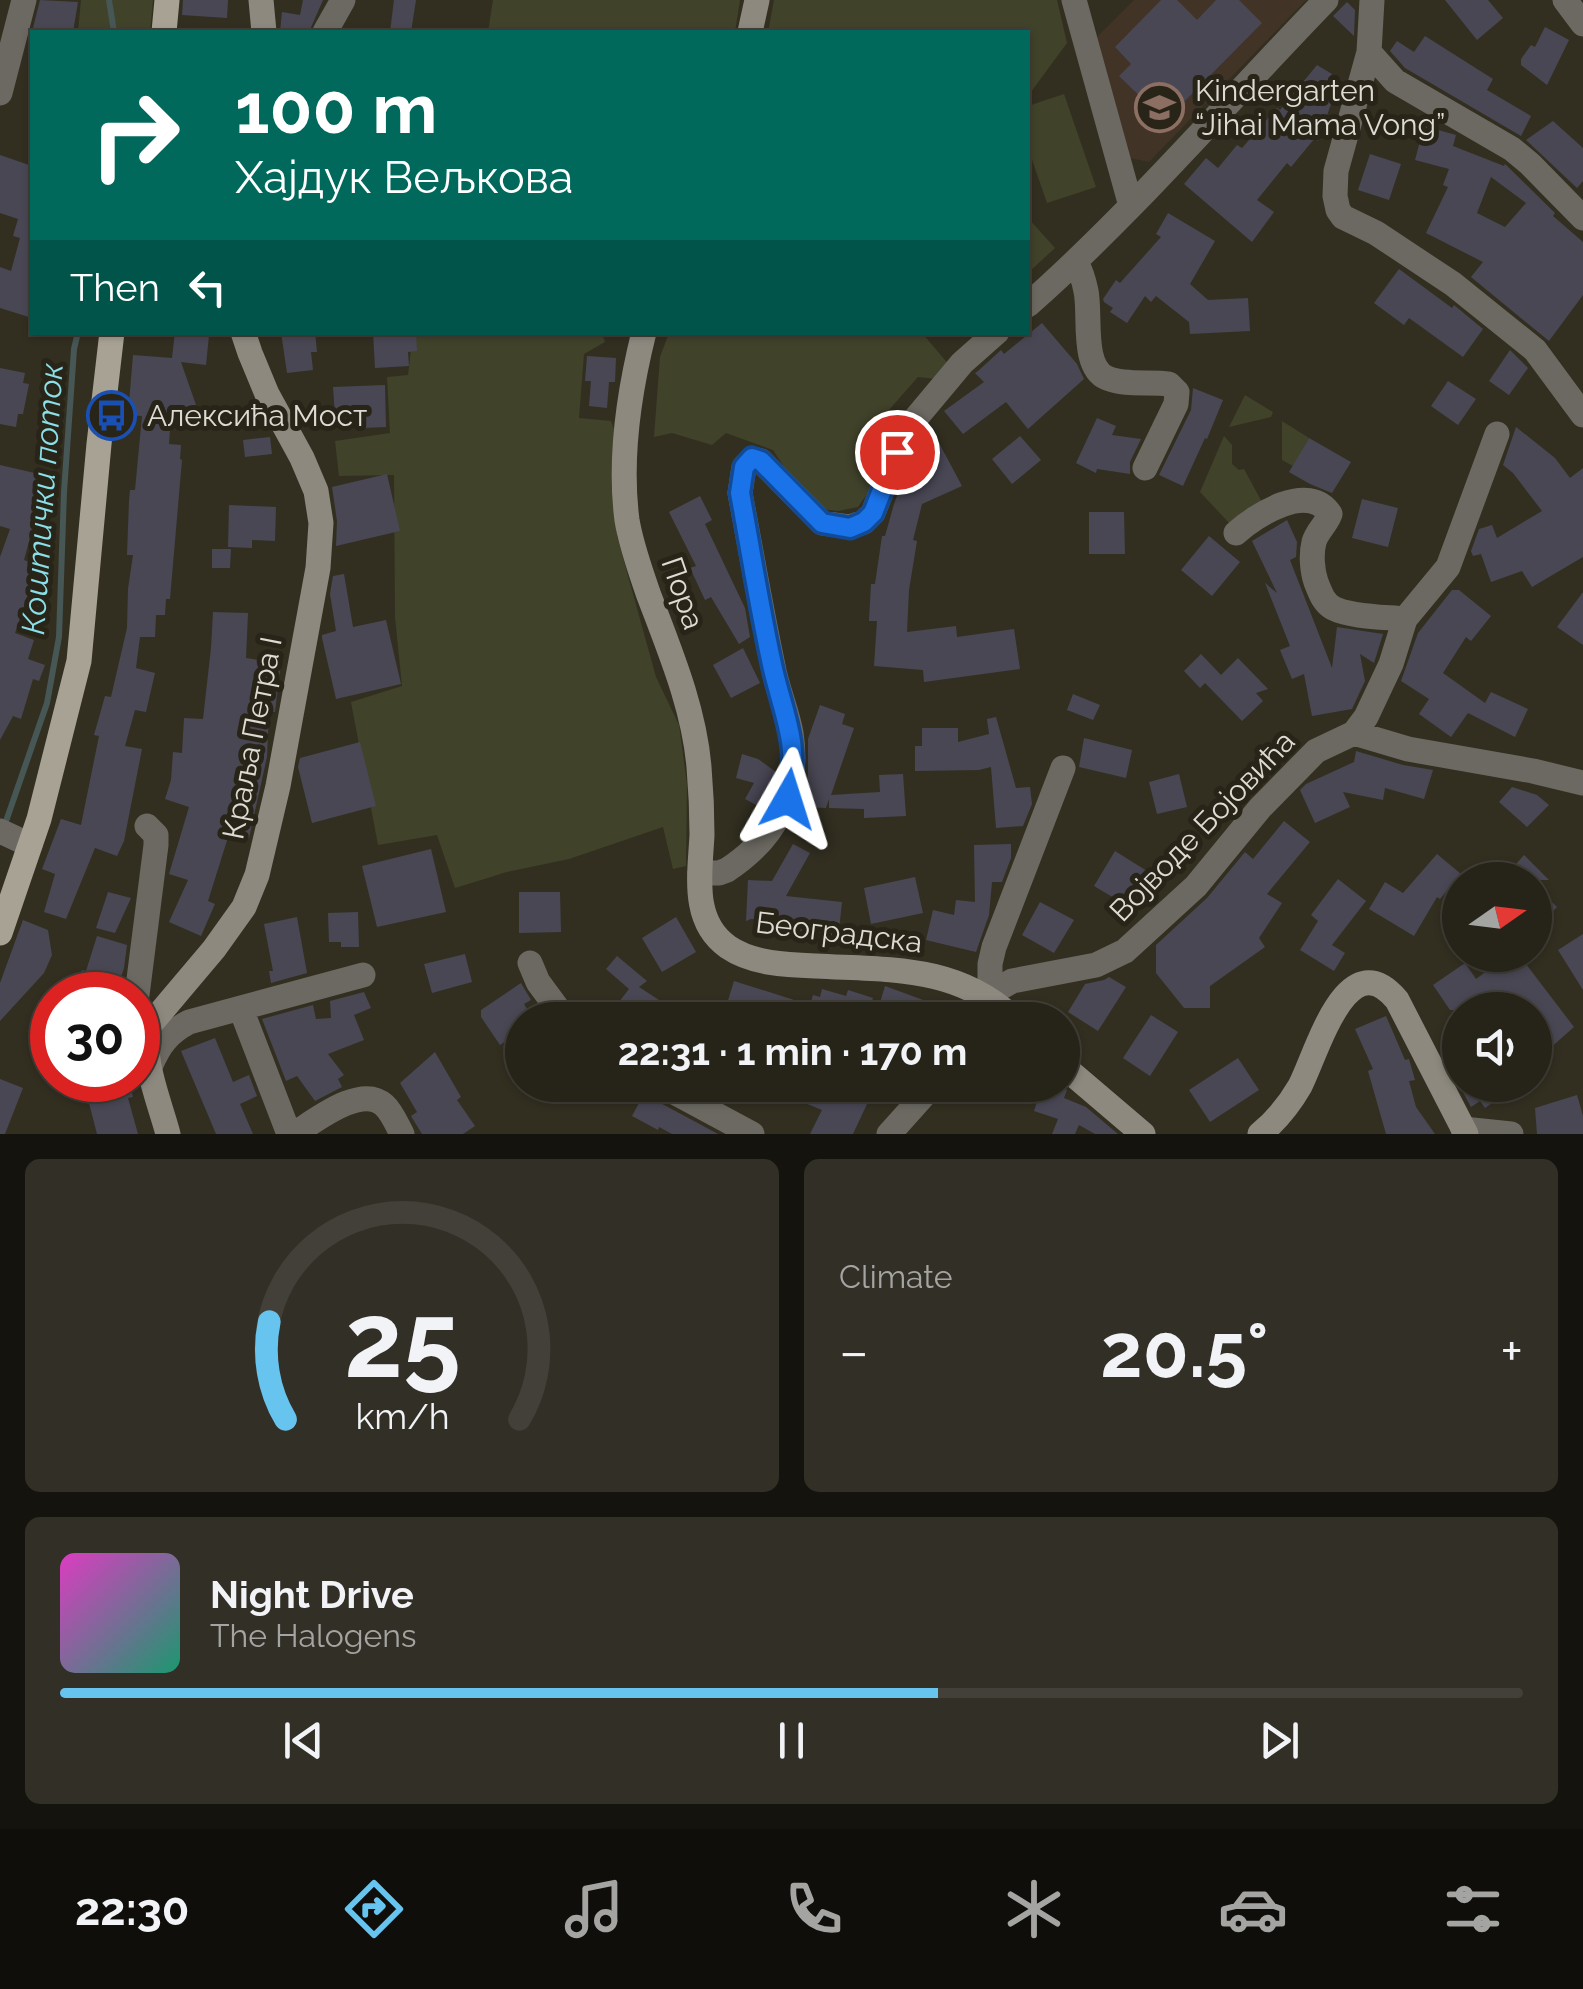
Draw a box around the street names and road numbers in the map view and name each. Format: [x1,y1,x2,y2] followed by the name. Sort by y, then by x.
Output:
[654,552,712,634] street label: Пора
[215,634,289,842] street label: Краља Петра I
[1102,724,1302,928] street label: Војводе Бојовића
[754,904,924,960] street label: Београдска

